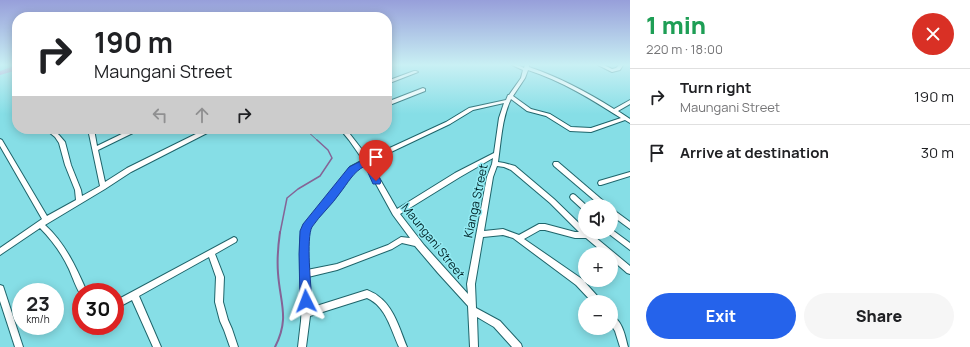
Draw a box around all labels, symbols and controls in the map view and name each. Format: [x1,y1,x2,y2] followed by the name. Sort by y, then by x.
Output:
[646,8,706,41] text: 1 min
[912,13,954,55] button: close
[94,23,173,61] text: 190 m
[28,28,80,80] icon: right
[646,40,723,58] text: 220 m · 18:00
[94,59,233,83] text: Maungani Street
[680,77,751,98] text: Turn right
[646,86,668,108] icon: right
[914,86,954,107] text: 190 m
[680,98,780,116] text: Maungani Street
[149,104,171,126] icon: left
[191,104,213,126] icon: ahead
[233,104,255,126] icon: right
[359,140,393,181] pin
[646,142,668,164] icon: arrive
[680,142,829,163] text: Arrive at destination
[921,142,954,163] text: 30 m
[365,146,387,168] icon: arrive
[459,162,492,239] street label: Kianga Street
[398,199,469,282] street label: Maungani Street
[578,199,618,335] map controls
[578,199,618,239] button: sound
[578,247,618,287] button: +
[285,280,327,322] position arrow
[72,283,124,335] speed limit sign: 30
[26,290,50,317] text: 23
[646,293,796,339] button: Exit
[804,293,954,339] button: Share
[578,295,618,335] button: −
[26,312,50,326] text: km/h

